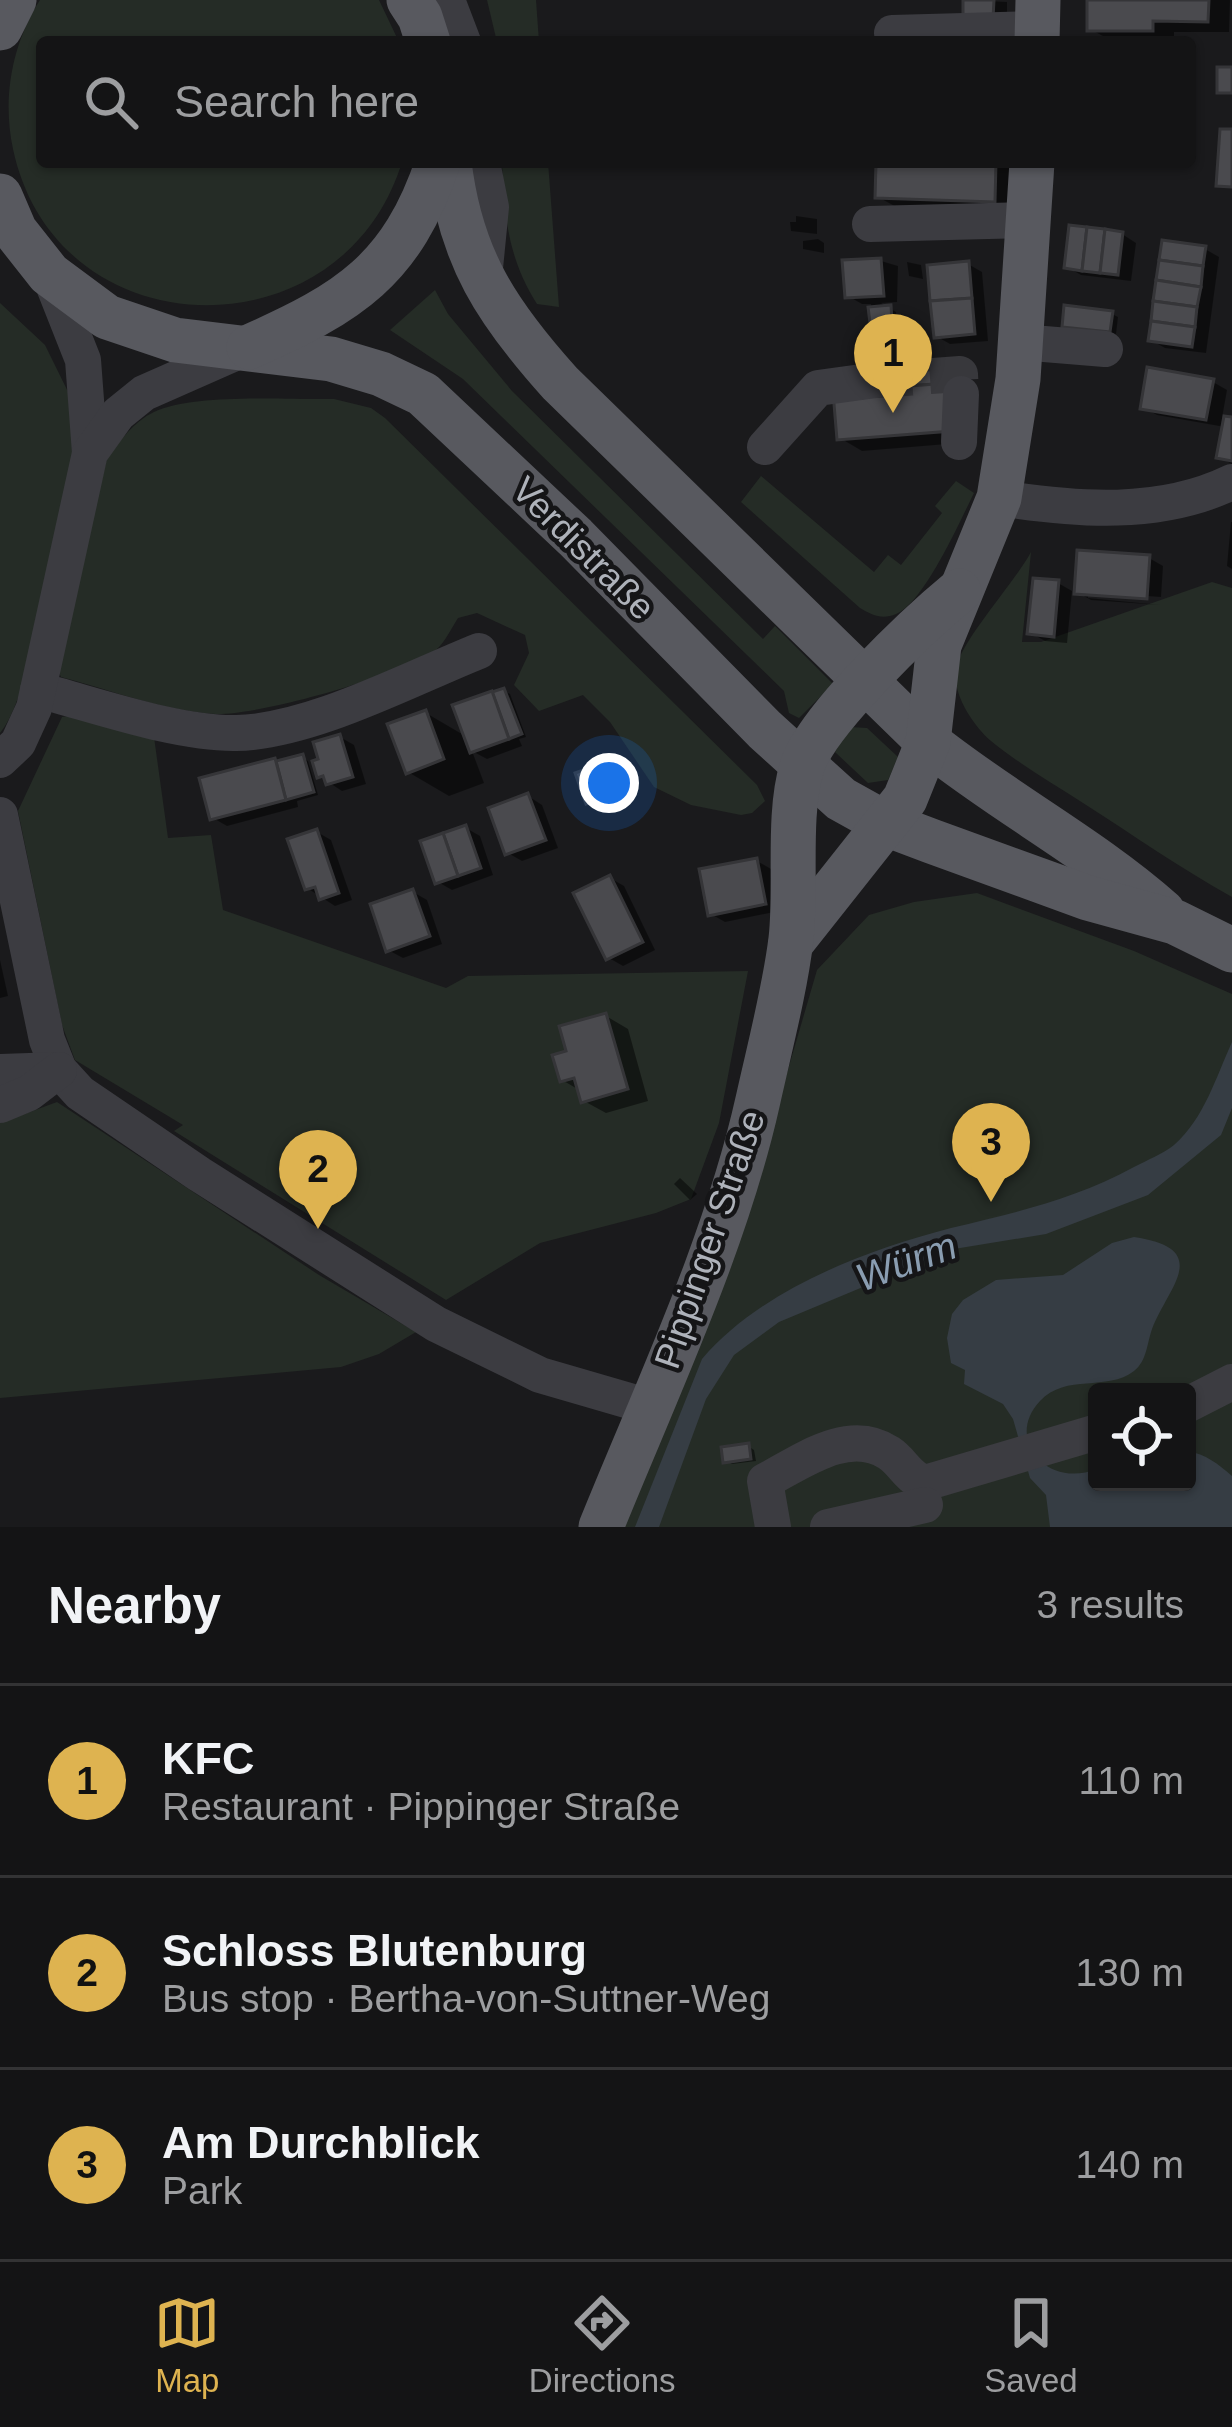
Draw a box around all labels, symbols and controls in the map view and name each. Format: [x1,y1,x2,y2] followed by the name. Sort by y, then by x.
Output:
[36,36,1196,168] search box
[78,69,144,135] icon: search
[174,76,419,127] text: Search here
[854,314,932,413] pin: 1
[504,469,663,628] street label: Verdistraße
[579,753,639,813] your location
[952,1103,1030,1202] pin: 3
[646,1105,773,1374] street label: Pippinger Straße
[279,1130,357,1229] pin: 2
[850,1223,962,1299] water label: Würm
[1088,1383,1196,1491] map controls
[1088,1383,1196,1491] button: locate
[48,1577,221,1634] text: Nearby
[1037,1583,1184,1626] text: 3 results
[162,1733,254,1784] text: KFC
[76,1759,98,1802] text: 1
[1079,1759,1184,1802] text: 110 m
[162,1785,680,1828] text: Restaurant · Pippinger Straße
[162,1925,587,1976] text: Schloss Blutenburg
[76,1951,98,1994] text: 2
[1076,1951,1184,1994] text: 130 m
[162,1977,770,2020] text: Bus stop · Bertha-von-Suttner-Weg
[162,2117,480,2168] text: Am Durchblick
[76,2143,98,2186] text: 3
[1076,2143,1184,2186] text: 140 m
[162,2169,242,2212] text: Park
[154,2290,220,2400] tab: Map
[529,2290,676,2400] tab: Directions
[984,2290,1078,2400] tab: Saved

